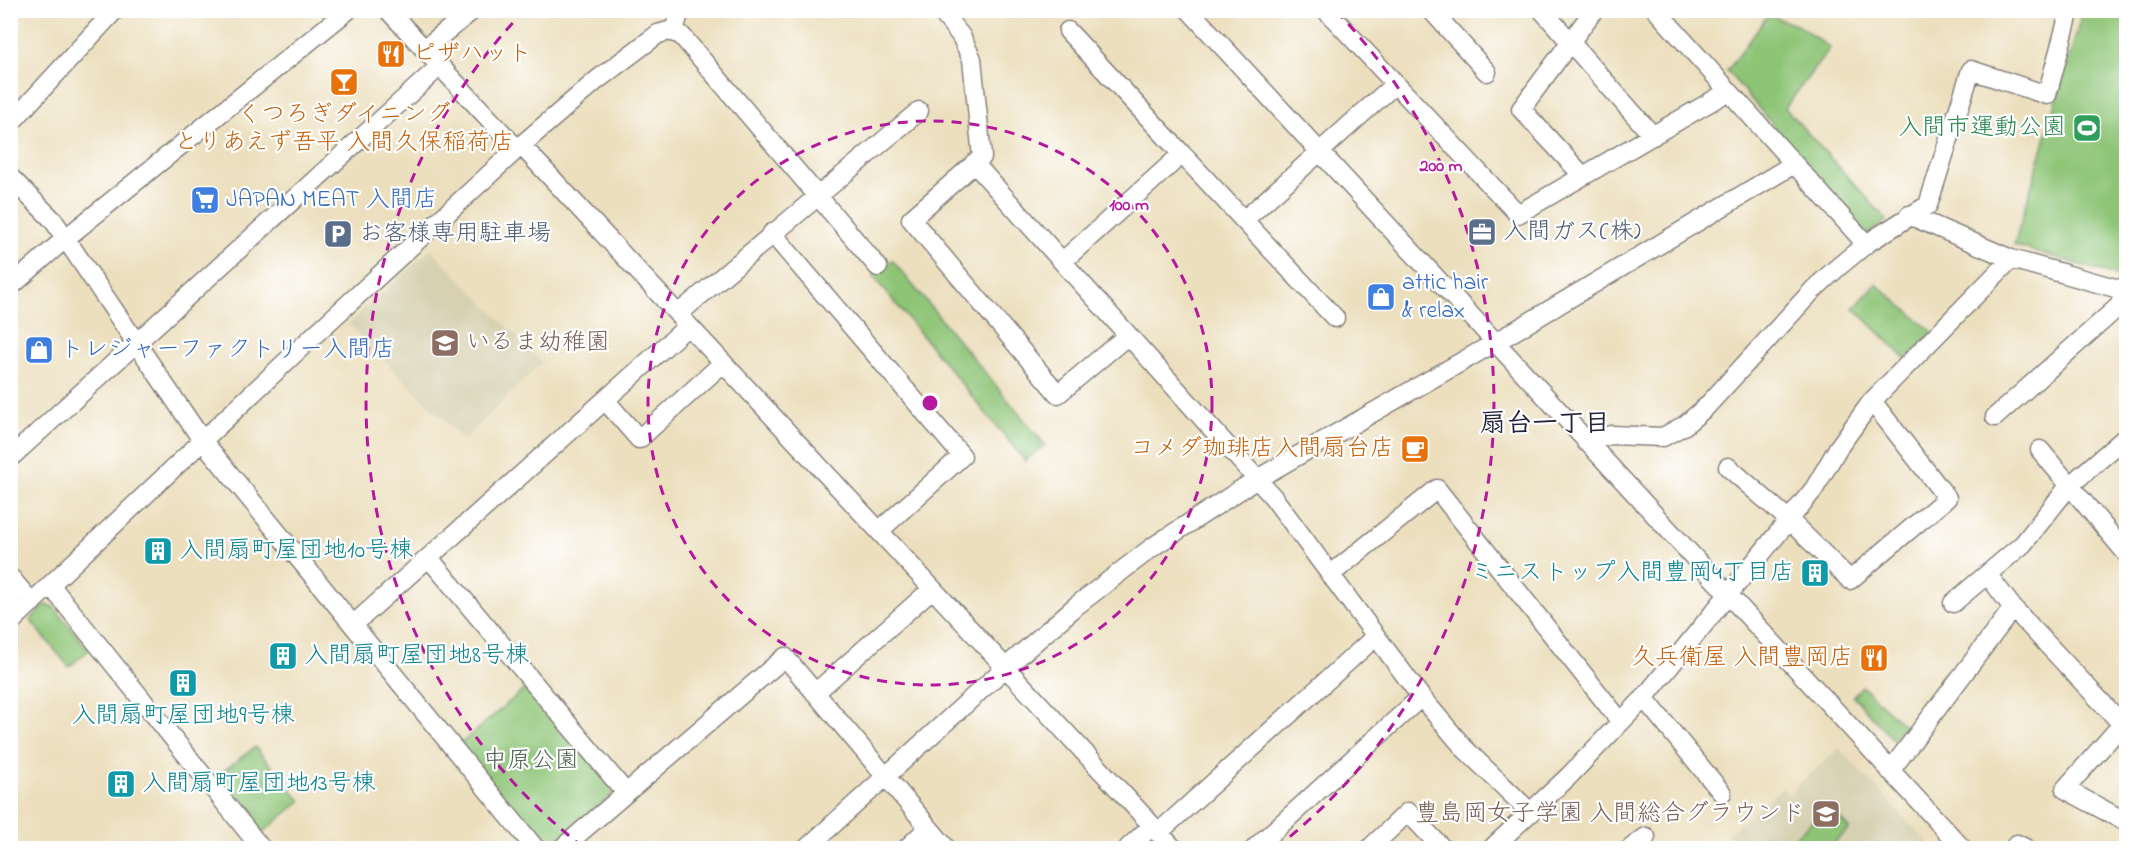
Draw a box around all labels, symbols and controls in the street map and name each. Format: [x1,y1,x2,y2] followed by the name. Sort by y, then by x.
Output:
[412,37,532,72] place label: ピザハット
[375,38,407,70] restaurant icon: ピザハット
[328,66,360,98] bar icon: くつろぎダイニング とりあえず吾平 入間久保稲荷店
[174,98,514,161] place label: くつろぎダイニング とりあえず吾平 入間久保稲荷店
[1898,111,2066,146] place label: 入間市運動公園
[2071,112,2103,144] sports icon: 入間市運動公園
[1419,154,1463,180] text: 200 m
[226,183,438,218] place label: JAPAN MEAT 入間店
[189,184,221,216] supermarket icon: JAPAN MEAT 入間店
[1109,193,1149,219] text: 100 m
[1503,215,1641,250] place label: 入間ガス(株)
[1466,216,1498,248] office icon: 入間ガス(株)
[359,217,551,252] place label: お客様専用駐車場
[322,218,354,250] parking icon: お客様専用駐車場
[1402,266,1489,329] place label: attic hair & relax
[1365,281,1397,313] shop icon: attic hair & relax
[466,326,610,361] place label: いるま幼稚園
[429,327,461,359] school or university icon: いるま幼稚園
[60,333,395,368] place label: トレジャーファクトリー入間店
[23,334,55,366] shop icon: トレジャーファクトリー入間店
[920,393,940,413] centre of rings
[1480,406,1610,444] district label: 扇台一丁目
[1130,432,1394,467] place label: コメダ珈琲店入間扇台店
[1399,433,1431,465] cafe icon: コメダ珈琲店入間扇台店
[179,534,413,569] place label: 入間扇町屋団地10号棟
[142,535,174,567] building icon: 入間扇町屋団地10号棟
[1470,556,1794,591] place label: ミニストップ入間豊岡4丁目店
[1799,557,1831,589] building icon: ミニストップ入間豊岡4丁目店
[304,639,529,674] place label: 入間扇町屋団地8号棟
[267,640,299,672] building icon: 入間扇町屋団地8号棟
[1631,641,1853,676] place label: 久兵衛屋 入間豊岡店
[1858,642,1890,674] restaurant icon: 久兵衛屋 入間豊岡店
[167,667,199,699] building icon: 入間扇町屋団地9号棟
[71,699,295,734] place label: 入間扇町屋団地9号棟
[483,744,579,779] park label: 中原公園
[142,767,376,802] place label: 入間扇町屋団地13号棟
[105,768,137,800] building icon: 入間扇町屋団地13号棟
[1415,797,1805,832] place label: 豊島岡女子学園 入間総合グラウンド
[1810,798,1842,830] school or university icon: 豊島岡女子学園 入間総合グラウンド

